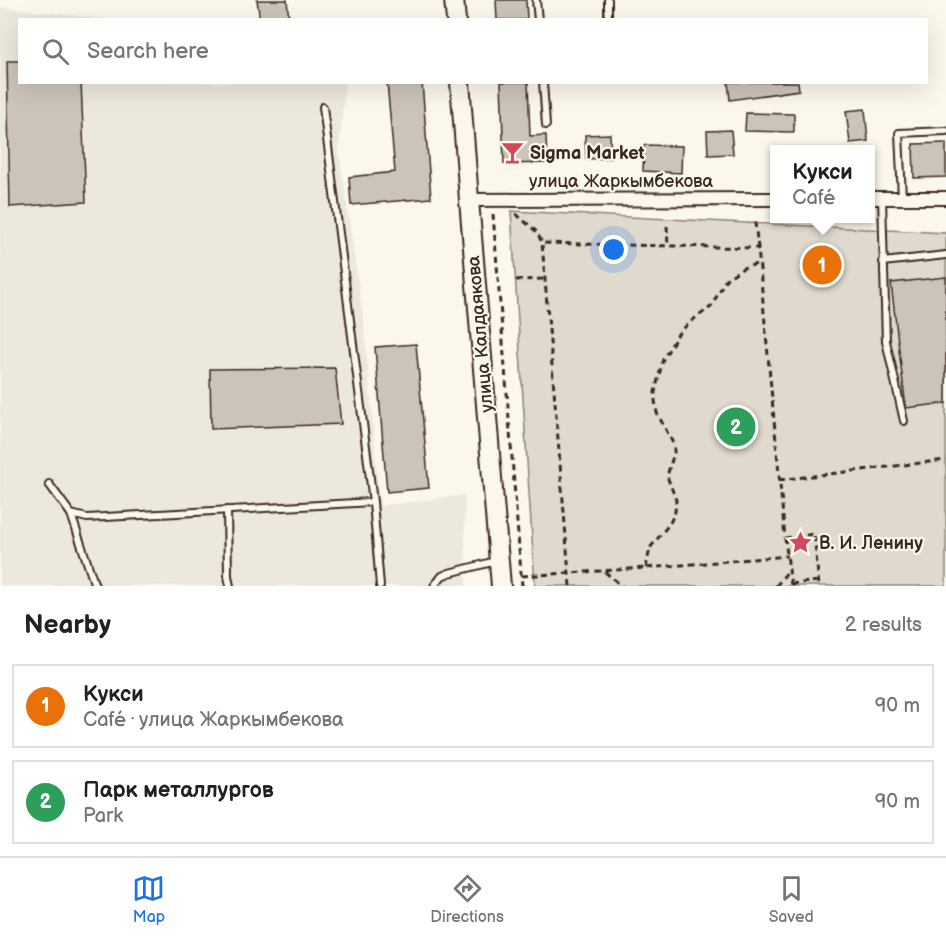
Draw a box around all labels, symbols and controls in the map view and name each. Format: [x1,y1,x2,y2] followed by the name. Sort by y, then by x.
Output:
[18,18,928,84] search box
[39,35,72,68] icon: search
[87,38,209,65] text: Search here
[499,140,525,166] bar icon: Sigma Market
[530,143,645,164] place label: Sigma Market
[770,145,875,223] popup
[792,159,853,186] text: Кукси
[529,171,713,192] street label: улица Жаркымбекова
[792,186,835,210] text: Café
[599,235,628,264] your location
[802,242,842,288] pin: 1
[463,254,498,413] street label: улица Калдаякова
[716,404,756,450] pin: 2
[788,530,814,556] place icon: В. И. Ленину
[819,533,923,554] place label: В. И. Ленину
[24,610,111,641] text: Nearby
[845,613,922,637] text: 2 results
[83,681,144,708] text: Кукси
[41,694,50,718] text: 1
[875,694,920,718] text: 90 m
[83,708,344,732] text: Café · улица Жаркымбекова
[83,777,274,804] text: Парк металлургов
[40,790,51,814] text: 2
[875,790,920,814] text: 90 m
[83,804,123,828] text: Park
[132,872,165,927] tab: Map
[430,872,504,927] tab: Directions
[769,872,814,927] tab: Saved

